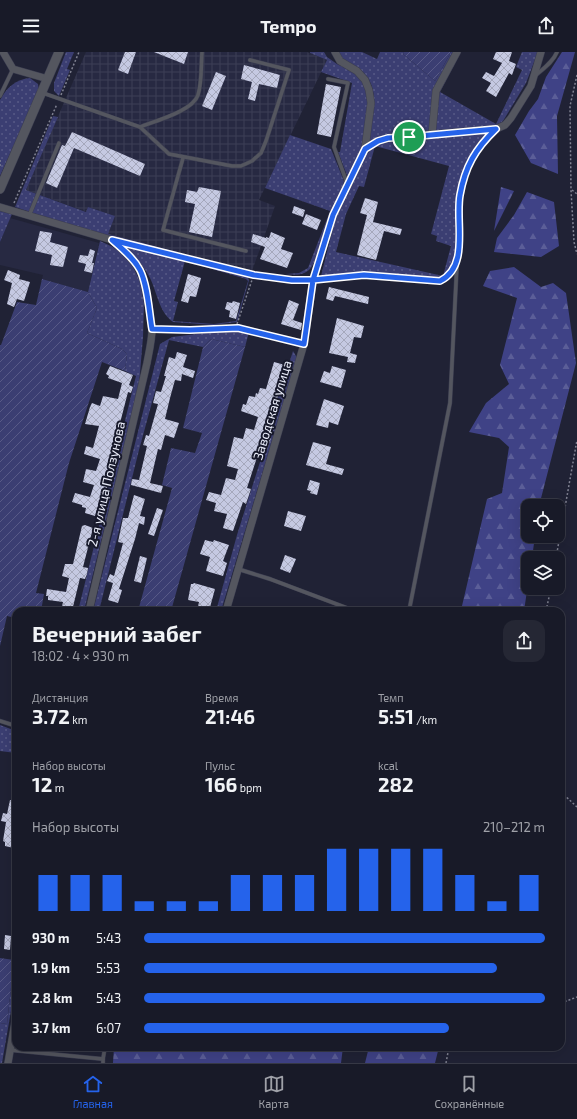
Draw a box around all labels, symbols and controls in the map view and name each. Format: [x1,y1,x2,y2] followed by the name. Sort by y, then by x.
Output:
[20,15,42,37] icon: menu
[260,15,317,37] text: Tempo
[535,15,557,37] icon: share
[392,120,426,154] pin
[398,126,420,148] icon: arrive
[249,358,295,462] street label: Заводская улица
[84,420,128,548] street label: 2-я улица Ползунова
[521,499,565,595] map controls
[521,499,565,543] button: locate
[521,551,565,595] button: layers
[32,620,201,646] text: Вечерний забег
[503,620,545,662] button: share
[32,648,129,664] text: 18:02 · 4 × 930 m
[32,691,88,704] text: Дистанция
[205,691,238,704] text: Время
[378,691,404,704] text: Темп
[32,704,70,728] text: 3.72
[205,704,255,728] text: 21:46
[378,704,414,728] text: 5:51
[70,713,87,726] text: km
[414,713,437,726] text: /km
[32,759,106,772] text: Набор высоты
[205,759,235,772] text: Пульс
[378,759,398,772] text: kcal
[32,772,52,796] text: 12
[205,772,237,796] text: 166
[378,772,414,796] text: 282
[52,781,64,794] text: m
[237,781,262,794] text: bpm
[32,819,119,835] text: Набор высоты
[483,819,545,835] text: 210–212 m
[32,930,70,946] text: 930 m
[96,930,121,946] text: 5:43
[32,960,70,976] text: 1.9 km
[96,960,120,976] text: 5:53
[32,990,72,1006] text: 2.8 km
[96,990,121,1006] text: 5:43
[32,1020,71,1036] text: 3.7 km
[96,1020,121,1036] text: 6:07
[73,1073,113,1110] tab: Главная
[259,1073,289,1110] tab: Карта
[435,1073,504,1110] tab: Сохранённые

